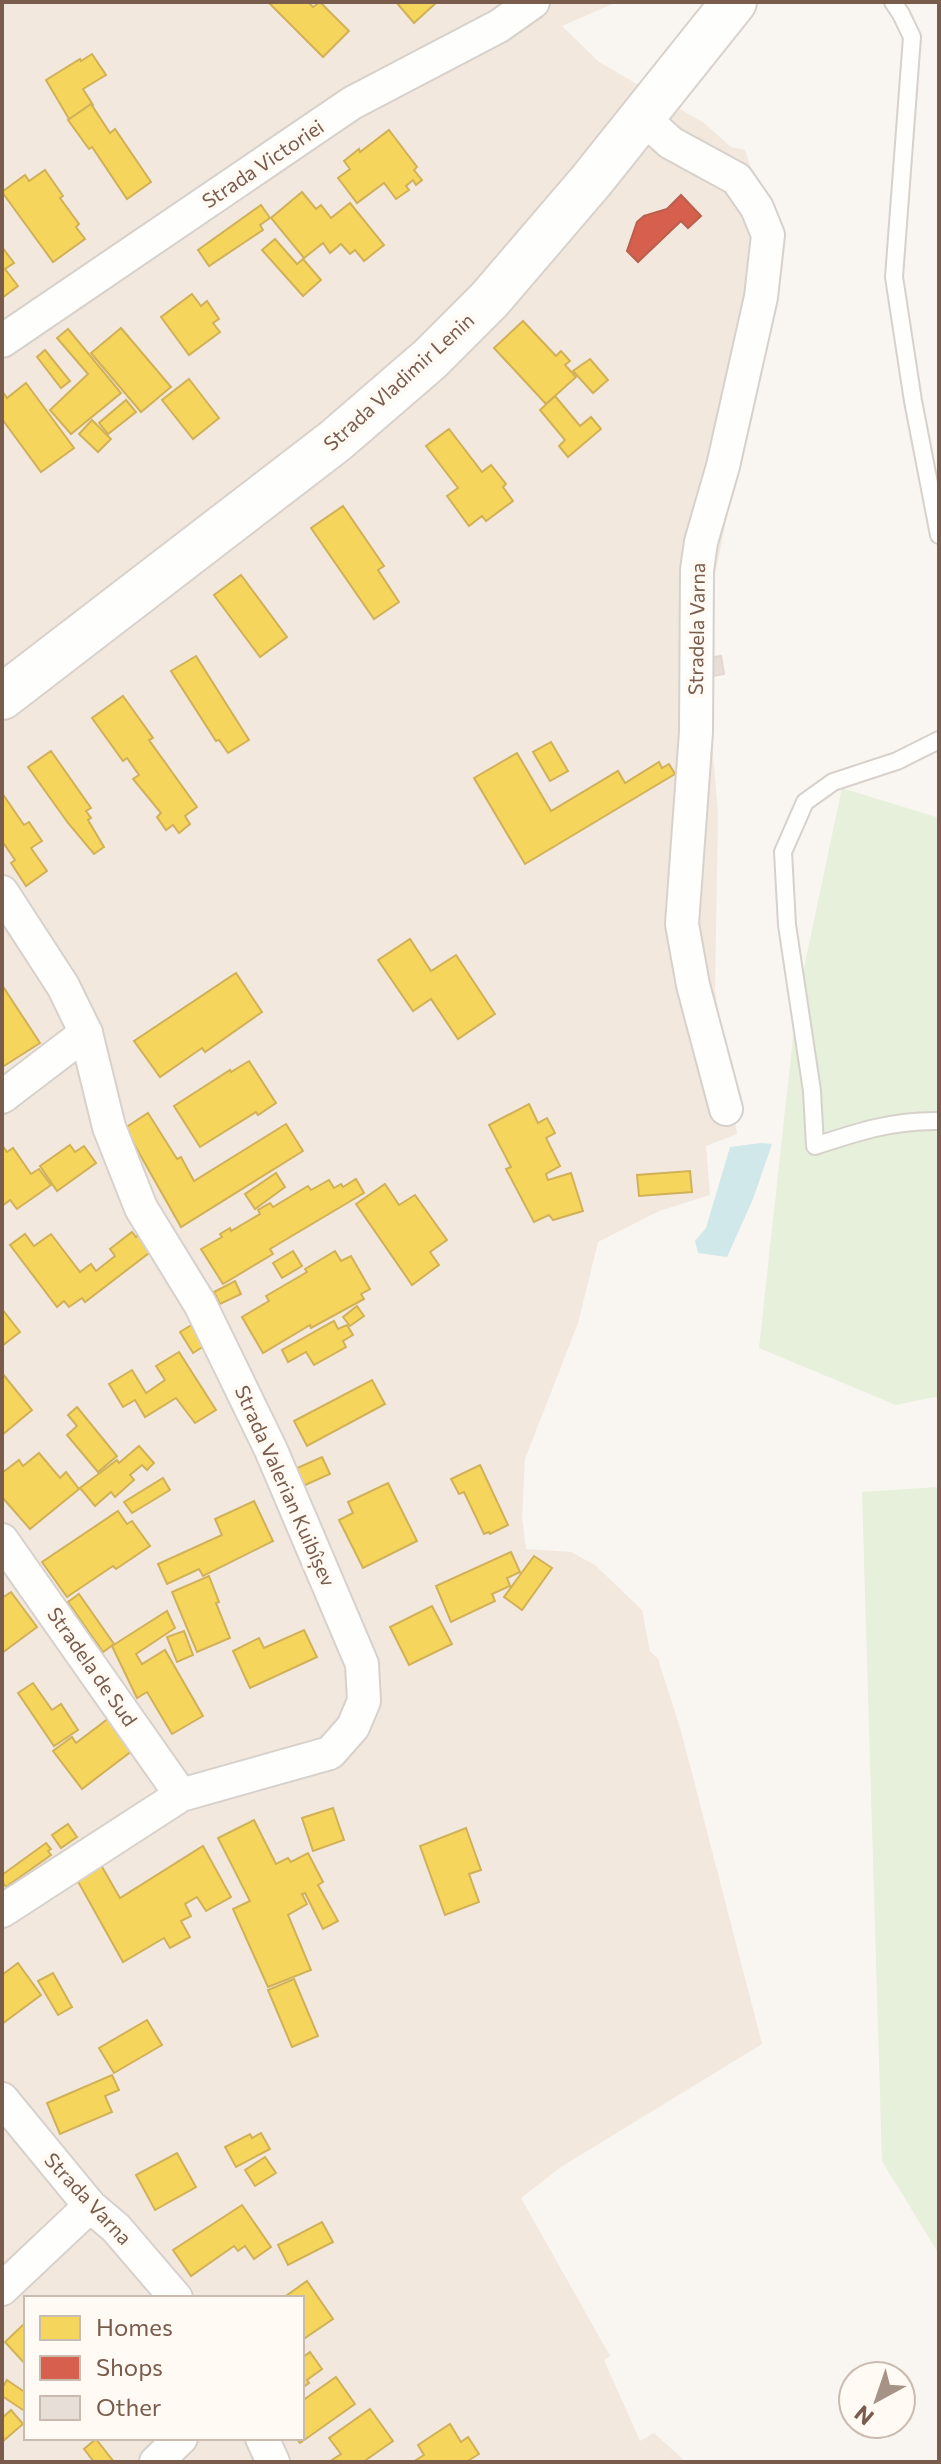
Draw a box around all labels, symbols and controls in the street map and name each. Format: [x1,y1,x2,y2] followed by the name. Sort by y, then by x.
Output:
[197,114,328,213] street label: Strada Victoriei
[318,307,479,455] street label: Strada Vladimir Lenin
[683,563,709,695] street label: Stradela Varna
[229,1381,341,1591] street label: Strada Valerian Kuibîșev
[43,1602,143,1731] street label: Stradela de Sud
[40,2147,137,2249] street label: Strada Varna
[24,2296,304,2440] legend
[96,2312,173,2341] text: Homes
[96,2352,163,2381] text: Shops
[837,2360,917,2440] north arrow
[96,2392,162,2421] text: Other
[849,2400,879,2431] text: N

